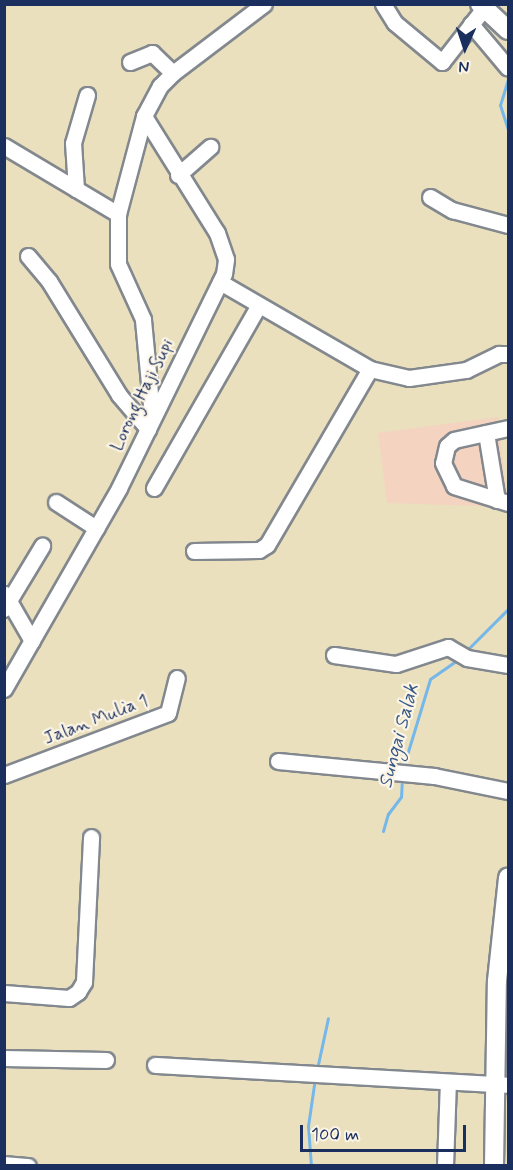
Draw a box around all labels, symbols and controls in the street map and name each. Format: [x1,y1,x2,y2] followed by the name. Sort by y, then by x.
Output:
[435,18,495,78] north arrow
[458,56,470,77] text: N
[105,335,179,455] street label: Lorong Haji Supi
[374,681,424,791] water label: Sungai Salak
[42,691,150,749] street label: Jalan Mulia 1
[303,1113,470,1151] scale bar
[311,1123,359,1147] text: 100 m

